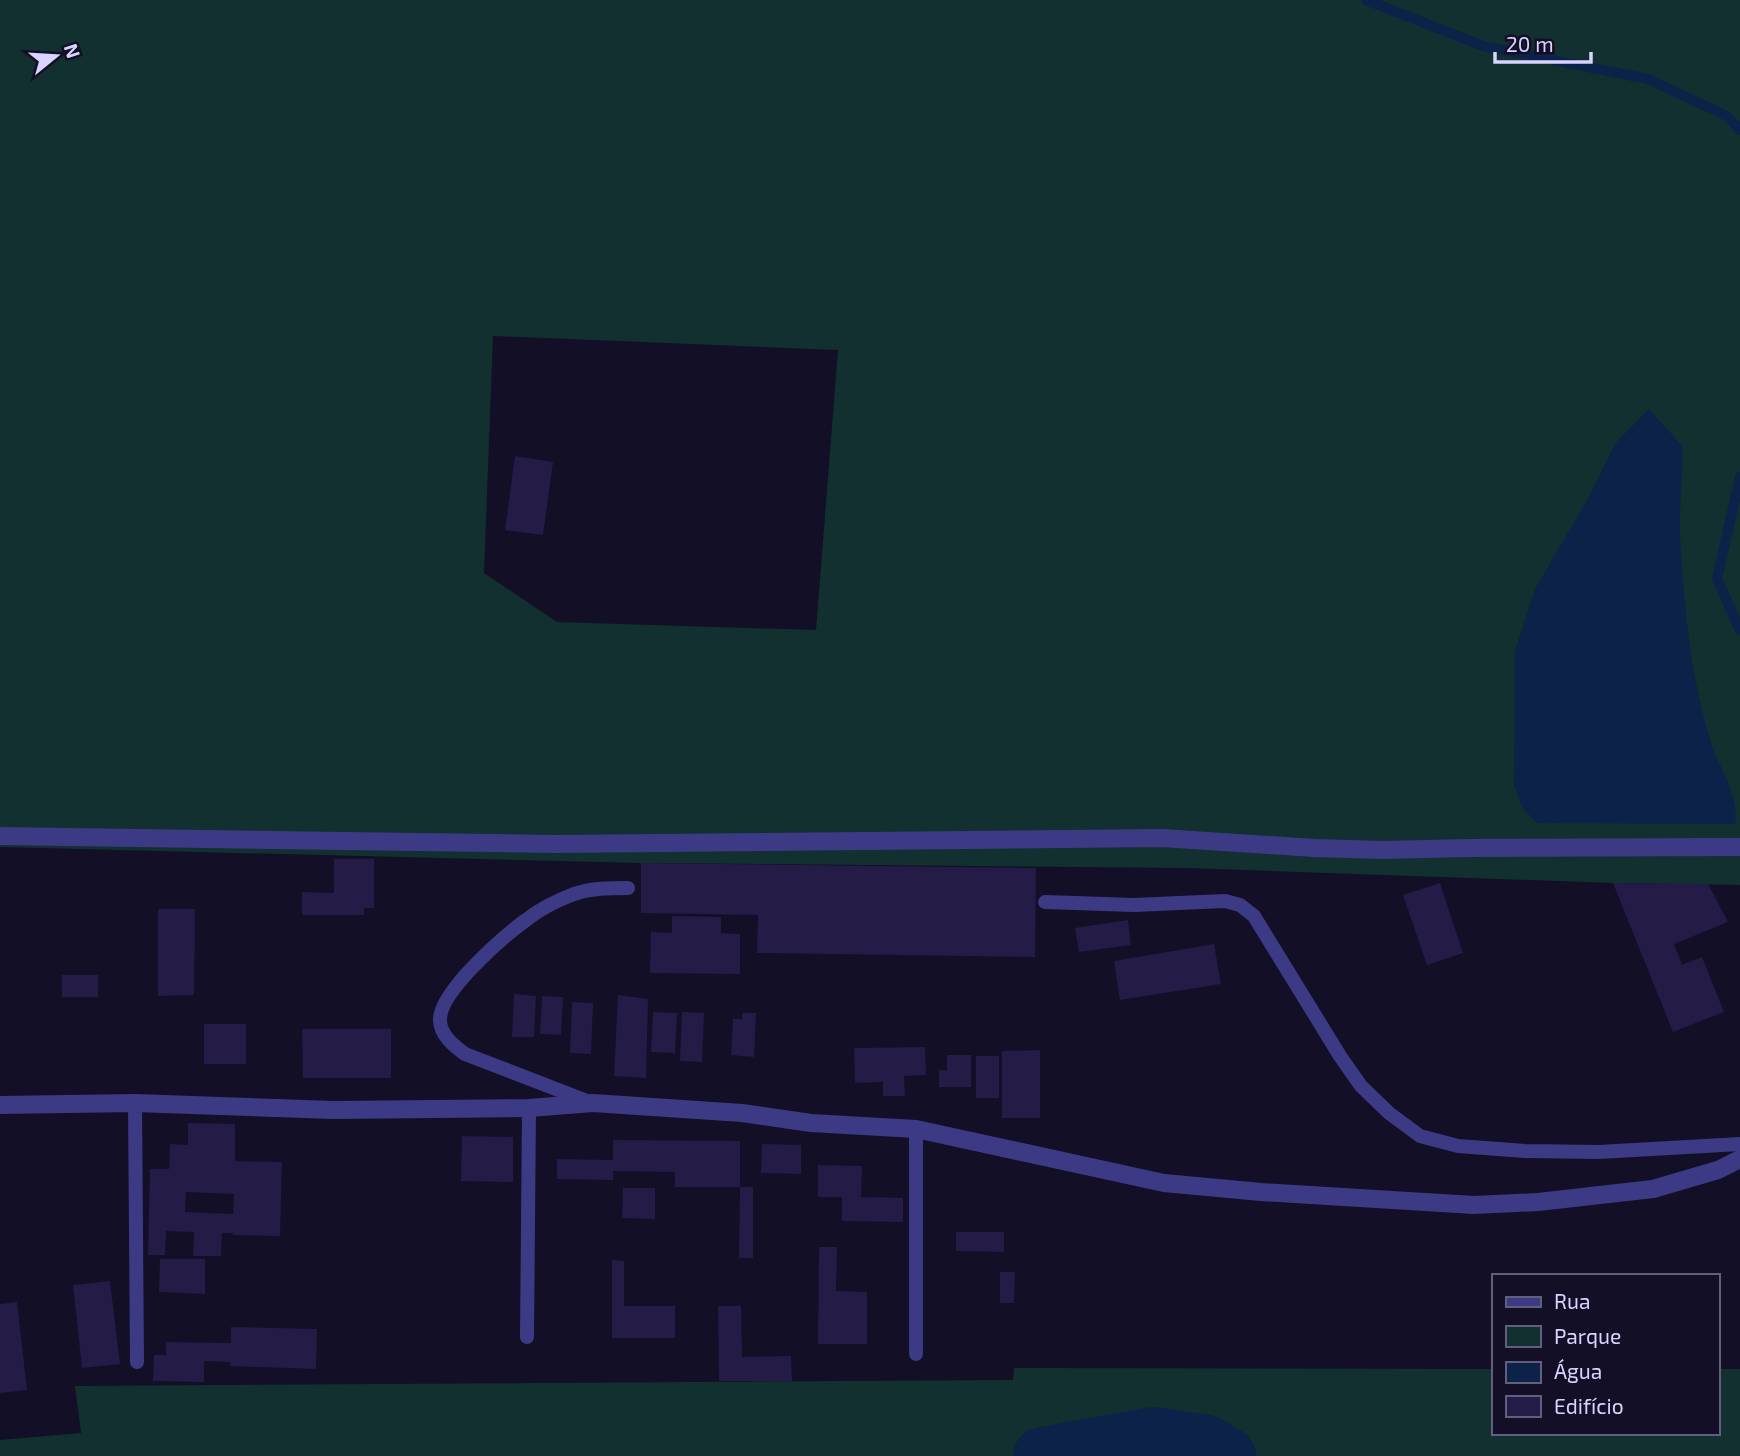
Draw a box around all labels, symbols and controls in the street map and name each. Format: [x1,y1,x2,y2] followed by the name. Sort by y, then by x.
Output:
[21,21,91,91] north arrow
[1495,21,1591,65] scale bar
[1506,31,1554,56] text: 20 m
[60,41,86,61] text: N
[1492,1274,1719,1435] legend
[1554,1288,1590,1313] text: Rua
[1554,1323,1621,1348] text: Parque
[1554,1358,1602,1383] text: Água
[1554,1393,1624,1418] text: Edifício

